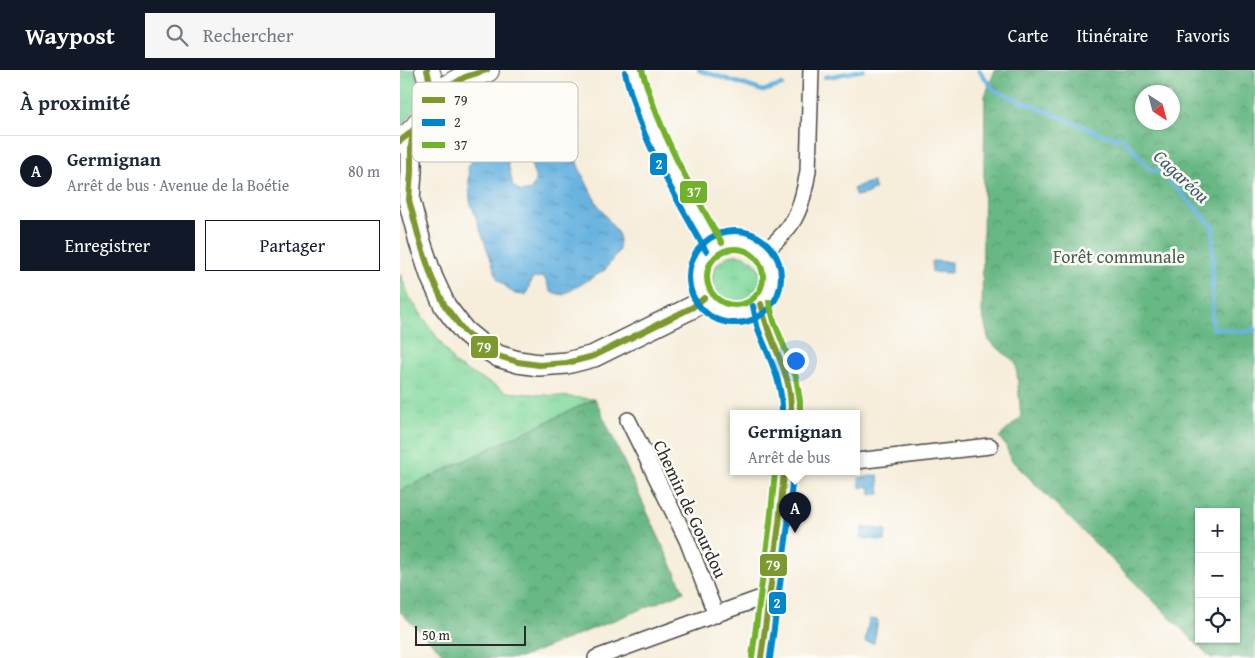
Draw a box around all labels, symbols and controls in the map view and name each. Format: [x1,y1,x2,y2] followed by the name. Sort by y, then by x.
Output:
[145,13,495,58] search box
[25,18,115,53] text: Waypost
[163,21,191,49] icon: search
[203,21,294,49] text: Rechercher
[1008,22,1048,49] text: Carte
[1076,22,1148,49] text: Itinéraire
[1176,22,1230,49] text: Favoris
[412,82,578,162] legend
[1135,85,1180,130] north arrow
[20,87,130,118] text: À proximité
[454,90,468,110] text: 79
[454,112,461,132] text: 2
[454,135,468,155] text: 37
[1148,143,1217,210] water label: Cagaréou
[67,145,161,173] text: Germignan
[649,152,668,176] line badge: 2
[655,154,663,174] text: 2
[31,159,41,183] text: A
[348,159,380,183] text: 80 m
[67,173,289,197] text: Arrêt de bus · Avenue de la Boétie
[679,180,708,204] line badge: 37
[687,182,701,202] text: 37
[20,220,195,271] button: Enregistrer
[205,220,380,271] button: Partager
[1053,243,1185,270] park label: Forêt communale
[470,335,499,359] line badge: 79
[477,337,491,357] text: 79
[783,348,809,374] your location
[730,410,860,475] popup
[748,417,842,445] text: Germignan
[647,435,734,582] street label: Chemin de Gourdou
[748,445,830,469] text: Arrêt de bus
[779,492,811,533] pin: A
[1195,508,1240,643] map controls
[1195,508,1240,553] button: +
[759,553,788,577] line badge: 79
[1195,553,1240,598] button: −
[766,555,780,575] text: 79
[768,591,787,615] line badge: 2
[773,593,781,613] text: 2
[1195,598,1240,643] button: locate
[415,623,526,646] scale bar
[422,625,450,645] text: 50 m

